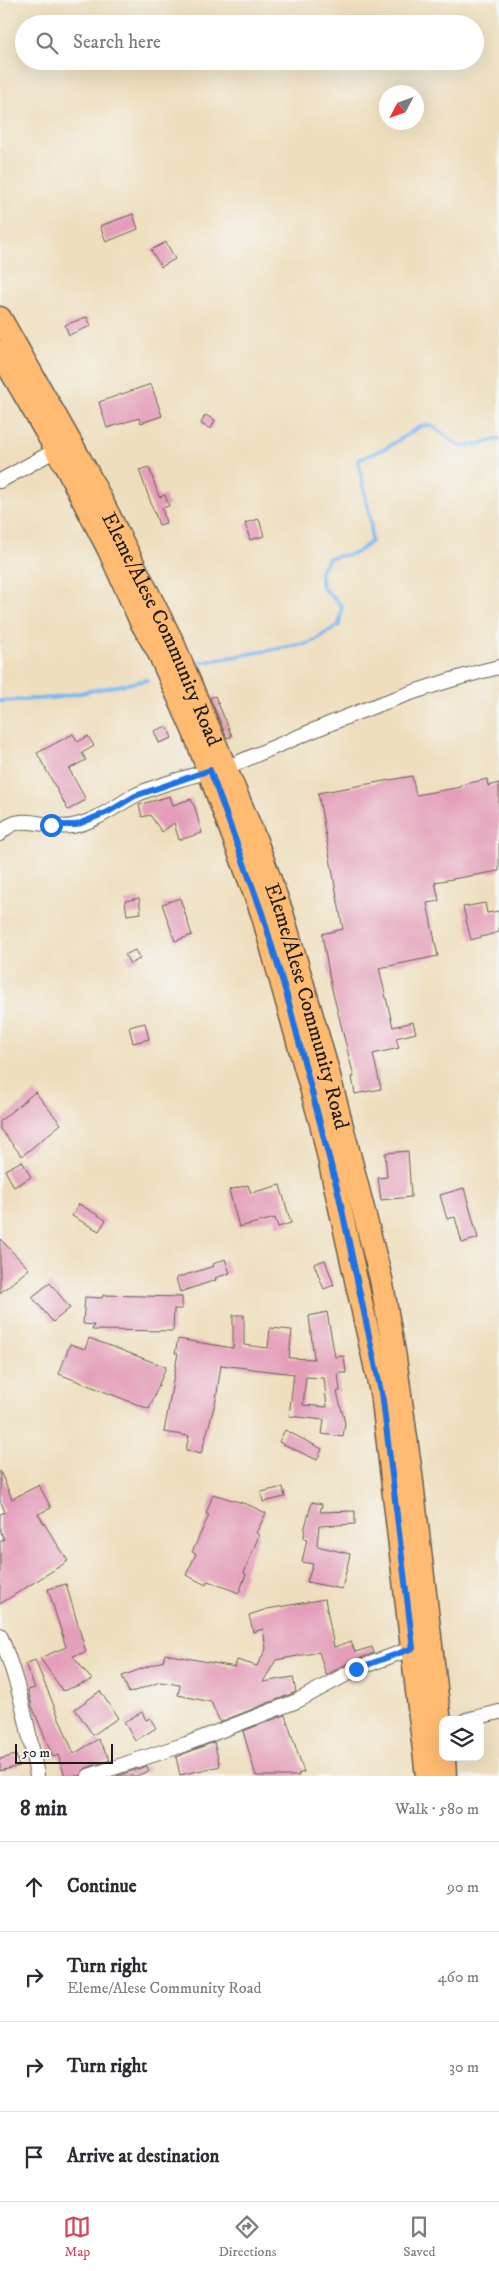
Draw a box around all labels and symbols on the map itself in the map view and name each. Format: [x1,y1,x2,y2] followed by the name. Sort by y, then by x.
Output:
[379,85,424,130] north arrow
[95,508,227,751] street label: Eleme/Alese Community Road
[40,814,63,837] route start
[258,880,354,1133] street label: Eleme/Alese Community Road
[345,1658,368,1681] route end
[15,1741,112,1764] scale bar

